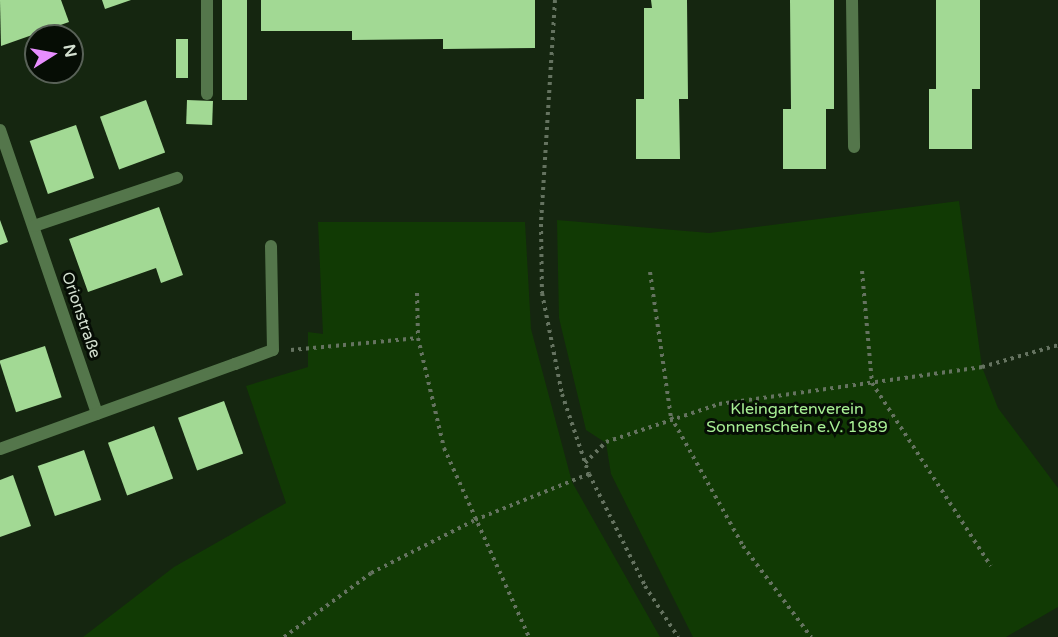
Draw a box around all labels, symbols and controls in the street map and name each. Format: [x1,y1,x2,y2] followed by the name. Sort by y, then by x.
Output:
[24,24,84,84] north arrow
[59,43,81,59] text: N
[57,269,105,361] street label: Orionstraße
[706,399,888,437] park label: Kleingartenverein Sonnenschein e.V. 1989

